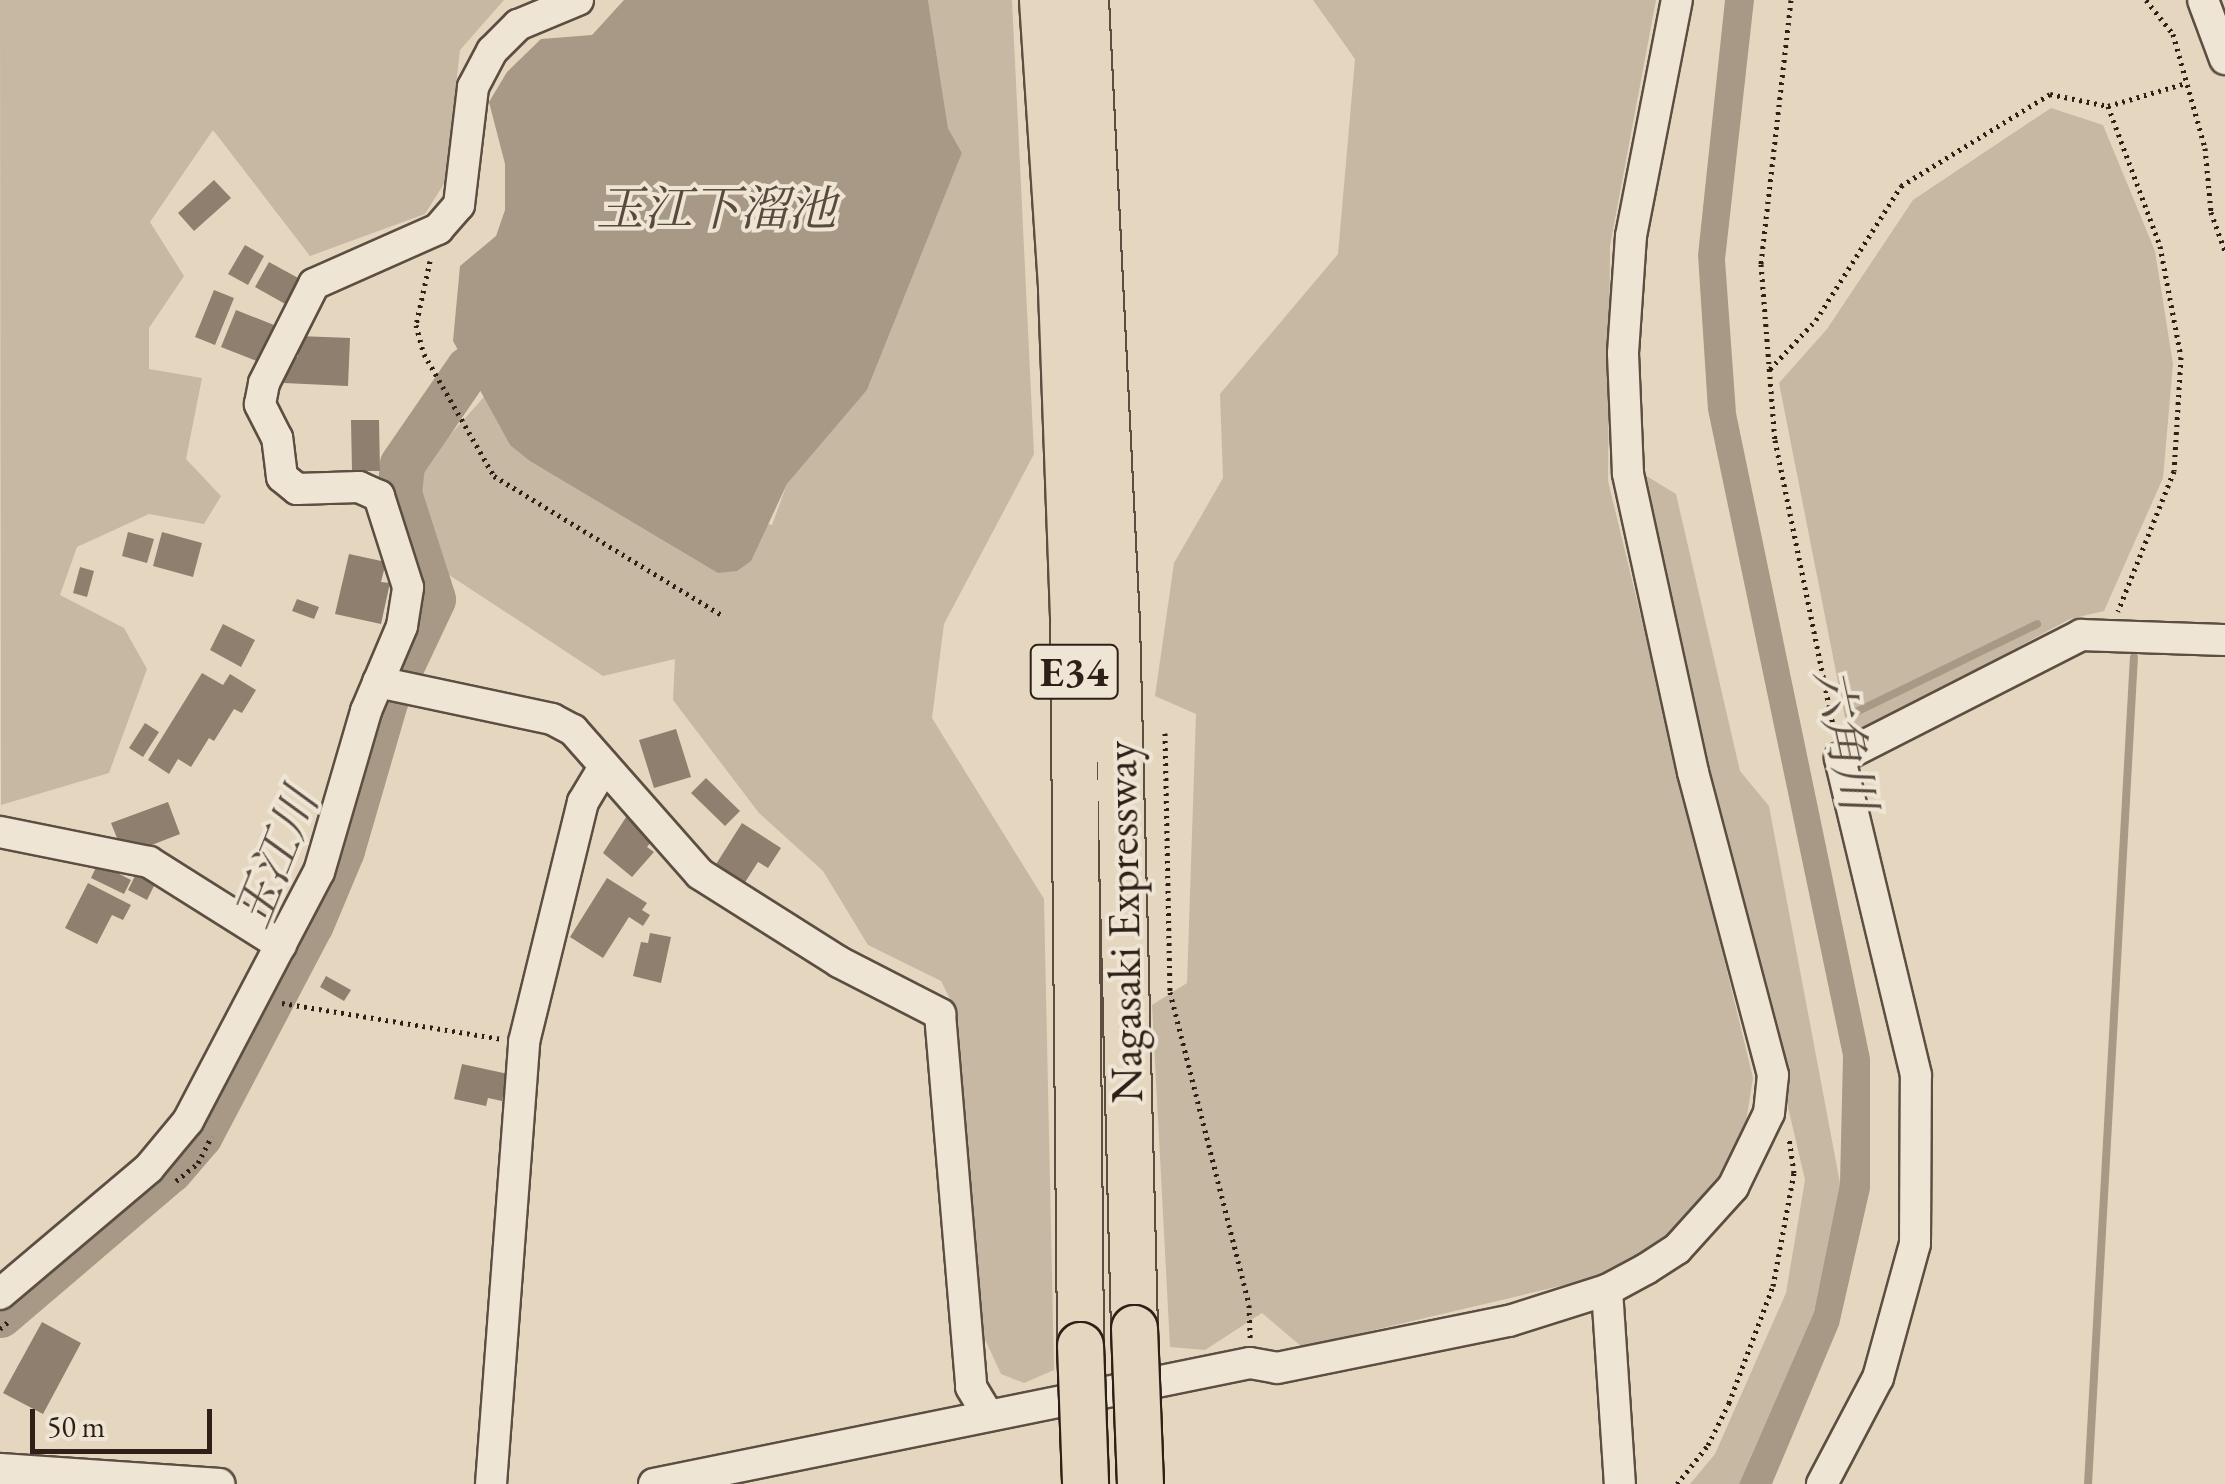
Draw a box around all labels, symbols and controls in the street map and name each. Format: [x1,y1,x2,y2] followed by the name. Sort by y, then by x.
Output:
[596,180,836,238] water label: 玉江下溜池
[1029,635,1119,709] road number: E34
[1802,663,1888,815] water label: 六角川
[1094,741,1154,1103] street label: Nagasaki Expressway
[222,780,330,936] water label: 玉江川
[35,1389,218,1451] scale bar
[47,1407,105,1446] text: 50 m

